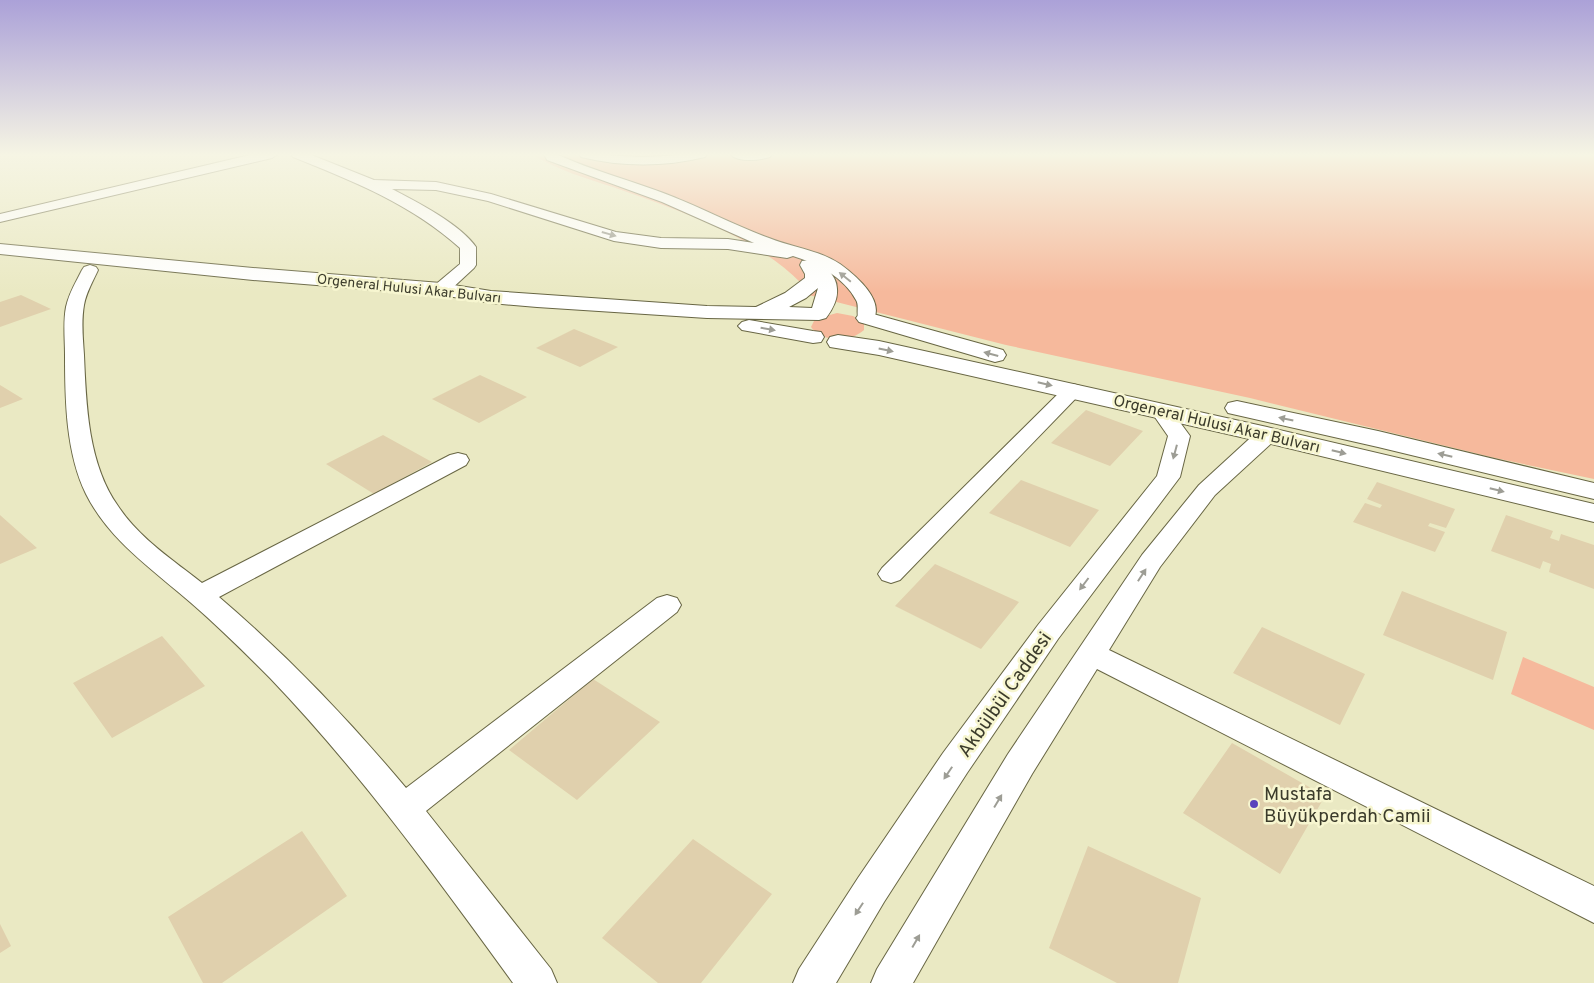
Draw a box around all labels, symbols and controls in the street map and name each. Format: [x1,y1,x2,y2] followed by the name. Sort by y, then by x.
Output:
[601,230,616,238] one-way arrow
[316,271,502,308] street label: Orgeneral Hulusi Akar Bulvarı
[839,272,852,283] one-way arrow
[760,326,776,334] one-way arrow
[878,346,893,354] one-way arrow
[983,350,998,358] one-way arrow
[1037,380,1052,388] one-way arrow
[1111,391,1322,458] street label: Orgeneral Hulusi Akar Bulvarı
[1278,415,1294,423] one-way arrow
[1171,445,1179,460] one-way arrow
[1332,448,1347,456] one-way arrow
[1437,451,1452,459] one-way arrow
[1490,486,1505,494] one-way arrow
[1138,569,1147,582] one-way arrow
[1078,577,1089,590] one-way arrow
[953,628,1058,763] street label: Akbülbül Caddesi
[944,767,953,780] one-way arrow
[1264,783,1431,829] place label: Mustafa Büyükperdah Camii
[994,794,1003,807] one-way arrow
[1248,798,1260,810] marker: Mustafa Büyükperdah Camii
[854,902,863,916] one-way arrow
[911,934,920,947] one-way arrow

